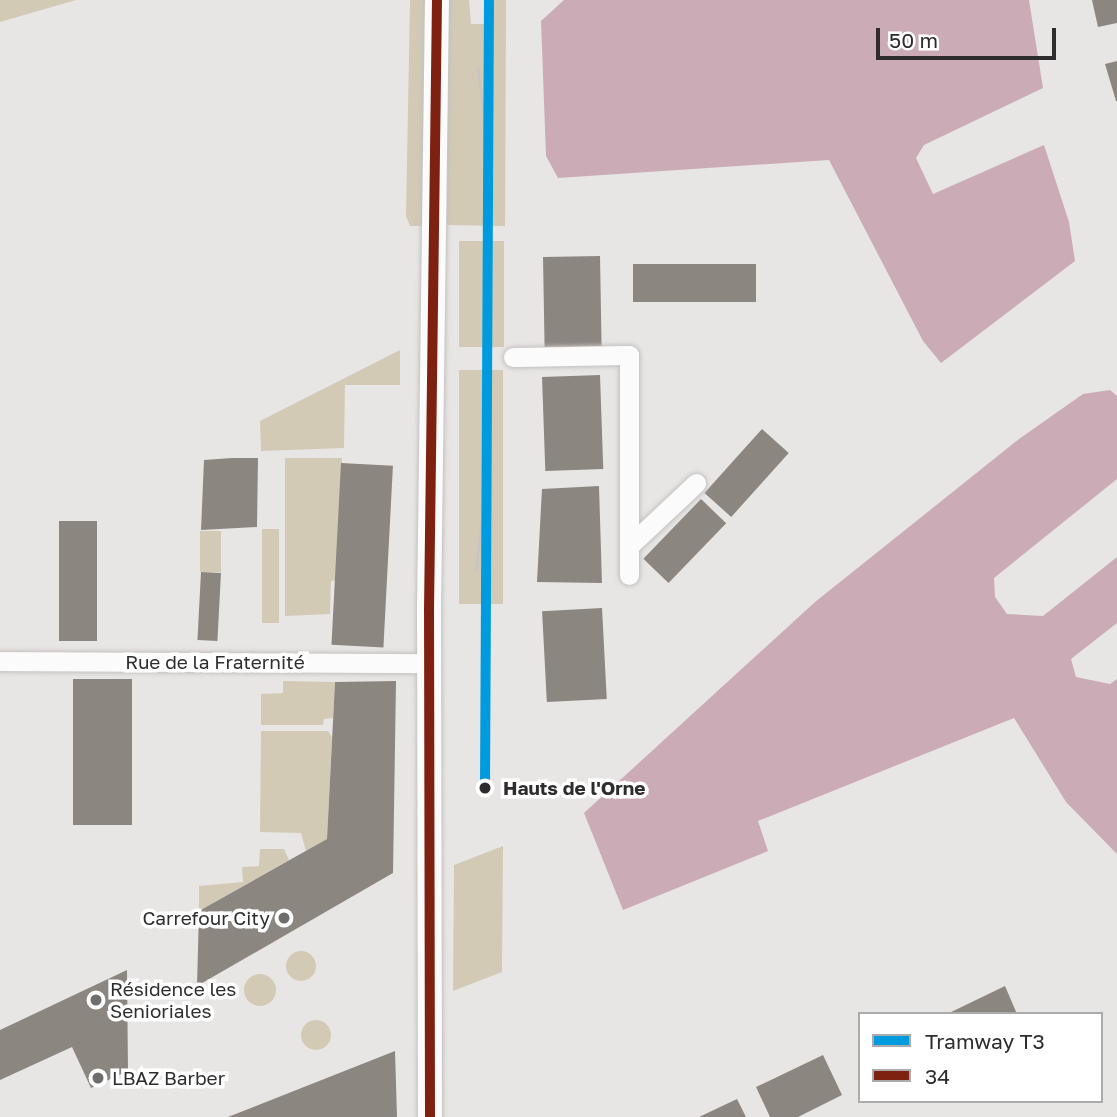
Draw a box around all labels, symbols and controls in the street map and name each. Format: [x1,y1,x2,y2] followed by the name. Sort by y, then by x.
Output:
[879,14,1059,58] scale bar
[889,27,938,53] text: 50 m
[125,651,305,673] street label: Rue de la Fraternité
[473,776,497,800] marker: Hauts de l'Orne
[503,777,645,799] place label: Hauts de l'Orne
[142,907,270,929] place label: Carrefour City
[276,910,292,926] marker: Carrefour City
[110,978,236,1022] place label: Résidence les Senioriales
[88,992,104,1008] marker: Résidence les Senioriales
[858,1012,1103,1103] legend
[925,1028,1045,1054] text: Tramway T3
[925,1063,950,1089] text: 34
[112,1067,225,1089] place label: LBAZ Barber
[90,1070,106,1086] marker: LBAZ Barber

